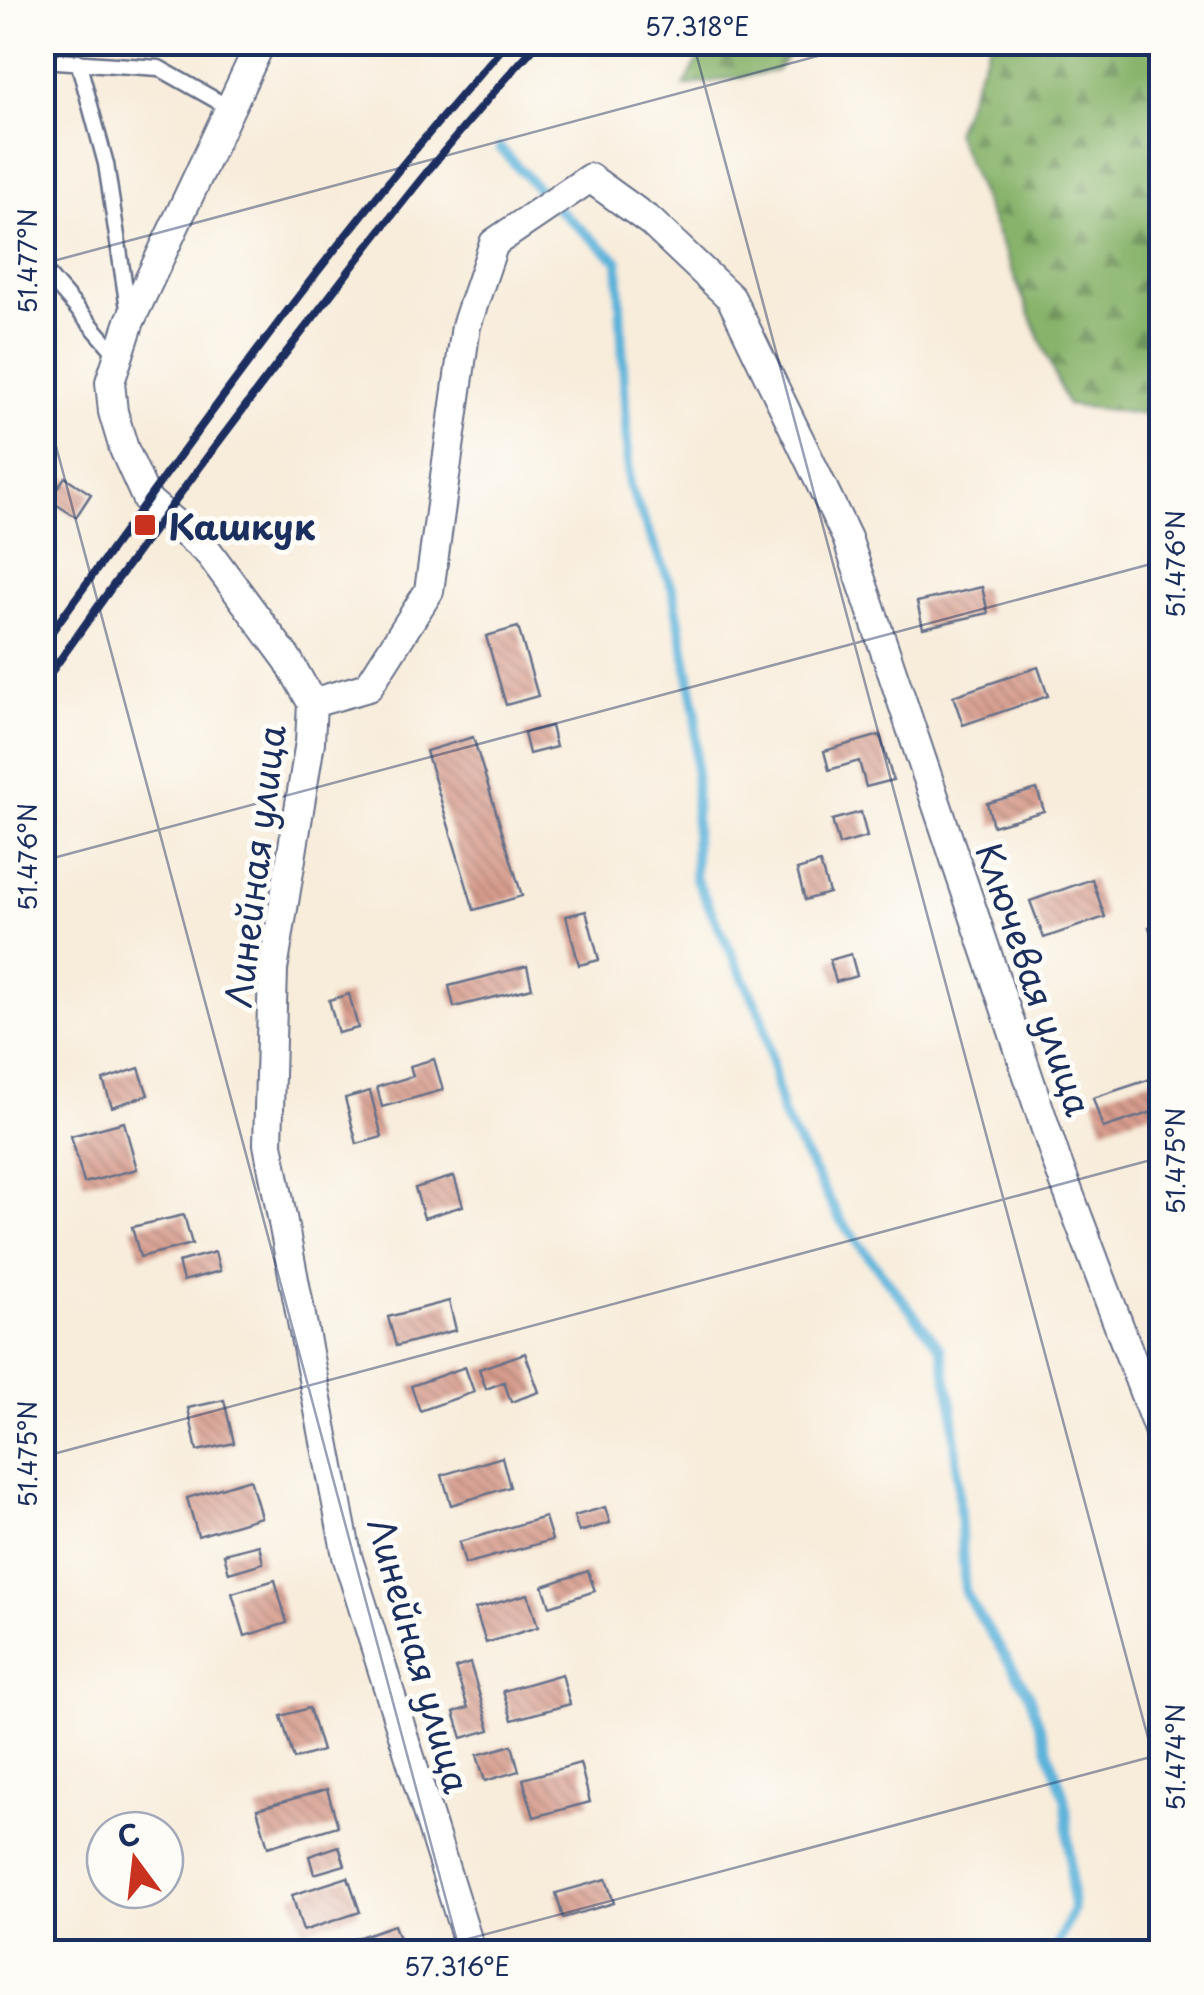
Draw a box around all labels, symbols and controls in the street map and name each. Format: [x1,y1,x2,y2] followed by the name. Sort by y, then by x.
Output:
[645,7,749,45] text: 57.318°E
[8,208,46,314] text: 51.477°N
[168,499,316,552] place label: Кашкук
[1156,510,1194,618] text: 51.476°N
[132,512,158,538] marker: Кашкук
[210,722,298,1010] street label: Линейная улица
[8,803,46,911] text: 51.476°N
[964,836,1106,1122] street label: Ключевая улица
[1156,1108,1194,1214] text: 51.475°N
[8,1401,46,1507] text: 51.475°N
[355,1511,485,1799] street label: Линейная улица
[1156,1703,1194,1811] text: 51.474°N
[85,1810,185,1910] north arrow
[112,1811,144,1858] text: С
[404,1947,510,1985] text: 57.316°E

